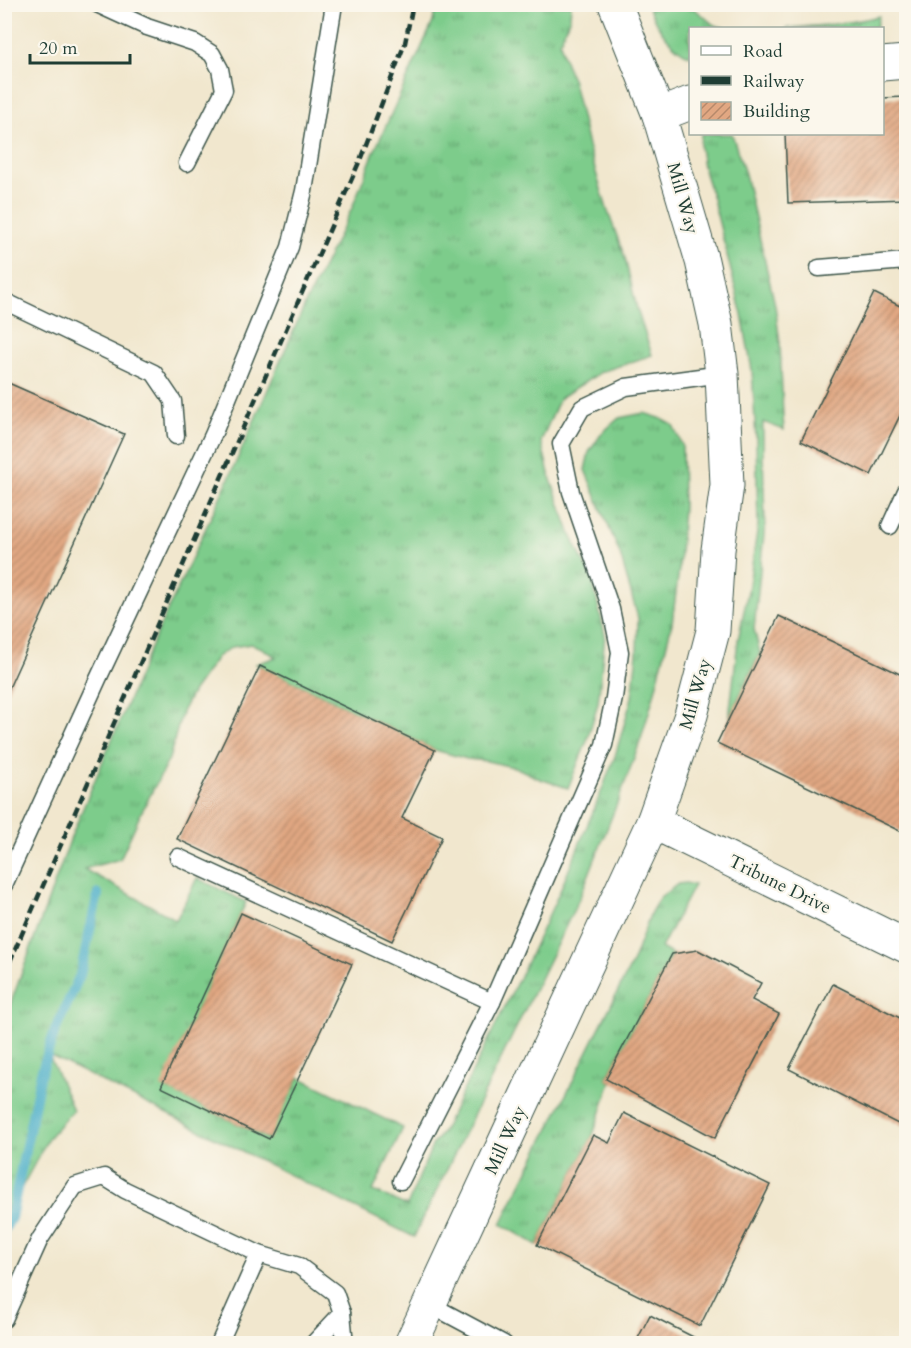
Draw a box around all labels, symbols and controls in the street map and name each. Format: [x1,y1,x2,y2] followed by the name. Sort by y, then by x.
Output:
[30,27,130,65] scale bar
[689,27,884,135] legend
[39,36,78,61] text: 20 m
[743,39,783,64] text: Road
[743,69,805,94] text: Railway
[743,99,811,124] text: Building
[660,160,705,237] street label: Mill Way
[673,655,718,733] street label: Mill Way
[724,849,835,920] street label: Tribune Drive
[479,1101,532,1179] street label: Mill Way

